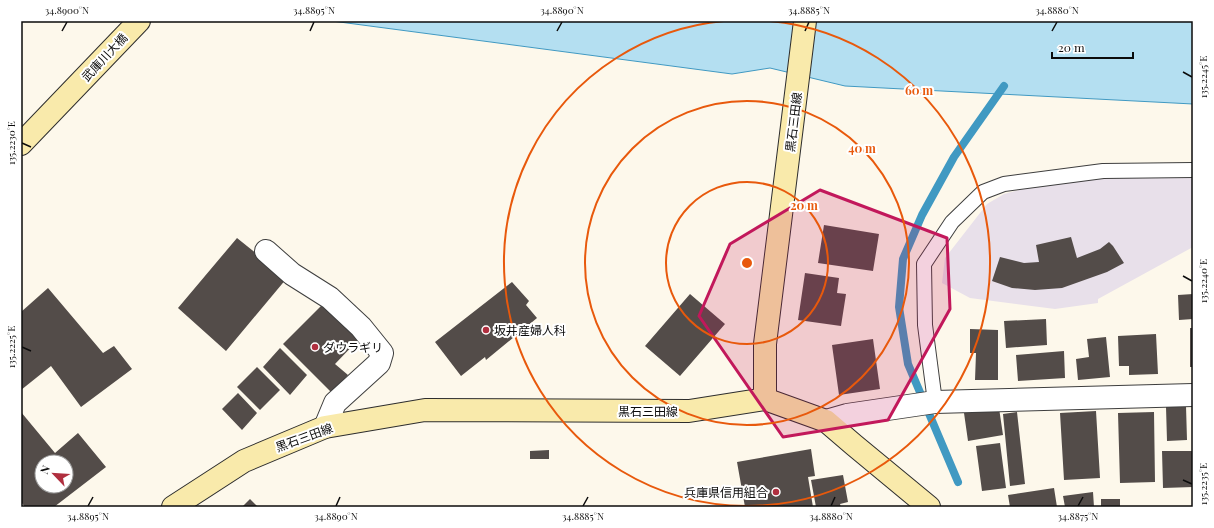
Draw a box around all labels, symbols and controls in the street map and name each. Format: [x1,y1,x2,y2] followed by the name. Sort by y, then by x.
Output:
[45,3,89,17] text: 34.8900°N
[293,3,335,17] text: 34.8895°N
[540,3,584,17] text: 34.8890°N
[788,3,830,17] text: 34.8885°N
[1035,3,1079,17] text: 34.8880°N
[78,30,130,84] street label: 武庫川大橋
[1052,34,1133,60] scale bar
[1058,39,1085,55] text: 20 m
[1196,56,1210,98] text: 135.2245°E
[905,82,933,98] text: 60 m
[781,91,805,153] street label: 黒石三田線
[4,121,18,165] text: 135.2230°E
[848,140,876,156] text: 40 m
[790,197,818,213] text: 20 m
[740,256,754,270] centre of rings
[1196,259,1210,303] text: 135.2240°E
[494,322,566,338] place label: 坂井産婦人科
[481,325,491,335] marker: 坂井産婦人科
[4,326,18,368] text: 135.2225°E
[323,339,383,355] place label: ダウラギリ
[310,342,320,352] marker: ダウラギリ
[618,403,678,419] street label: 黒石三田線
[273,419,335,455] street label: 黒石三田線
[34,454,74,494] north arrow
[36,463,53,476] text: N
[1196,463,1210,505] text: 135.2235°E
[684,484,768,500] place label: 兵庫県信用組合
[771,487,781,497] marker: 兵庫県信用組合
[67,509,109,523] text: 34.8895°N
[314,509,358,523] text: 34.8890°N
[562,509,604,523] text: 34.8885°N
[809,509,853,523] text: 34.8880°N
[1058,509,1098,523] text: 34.8875°N

